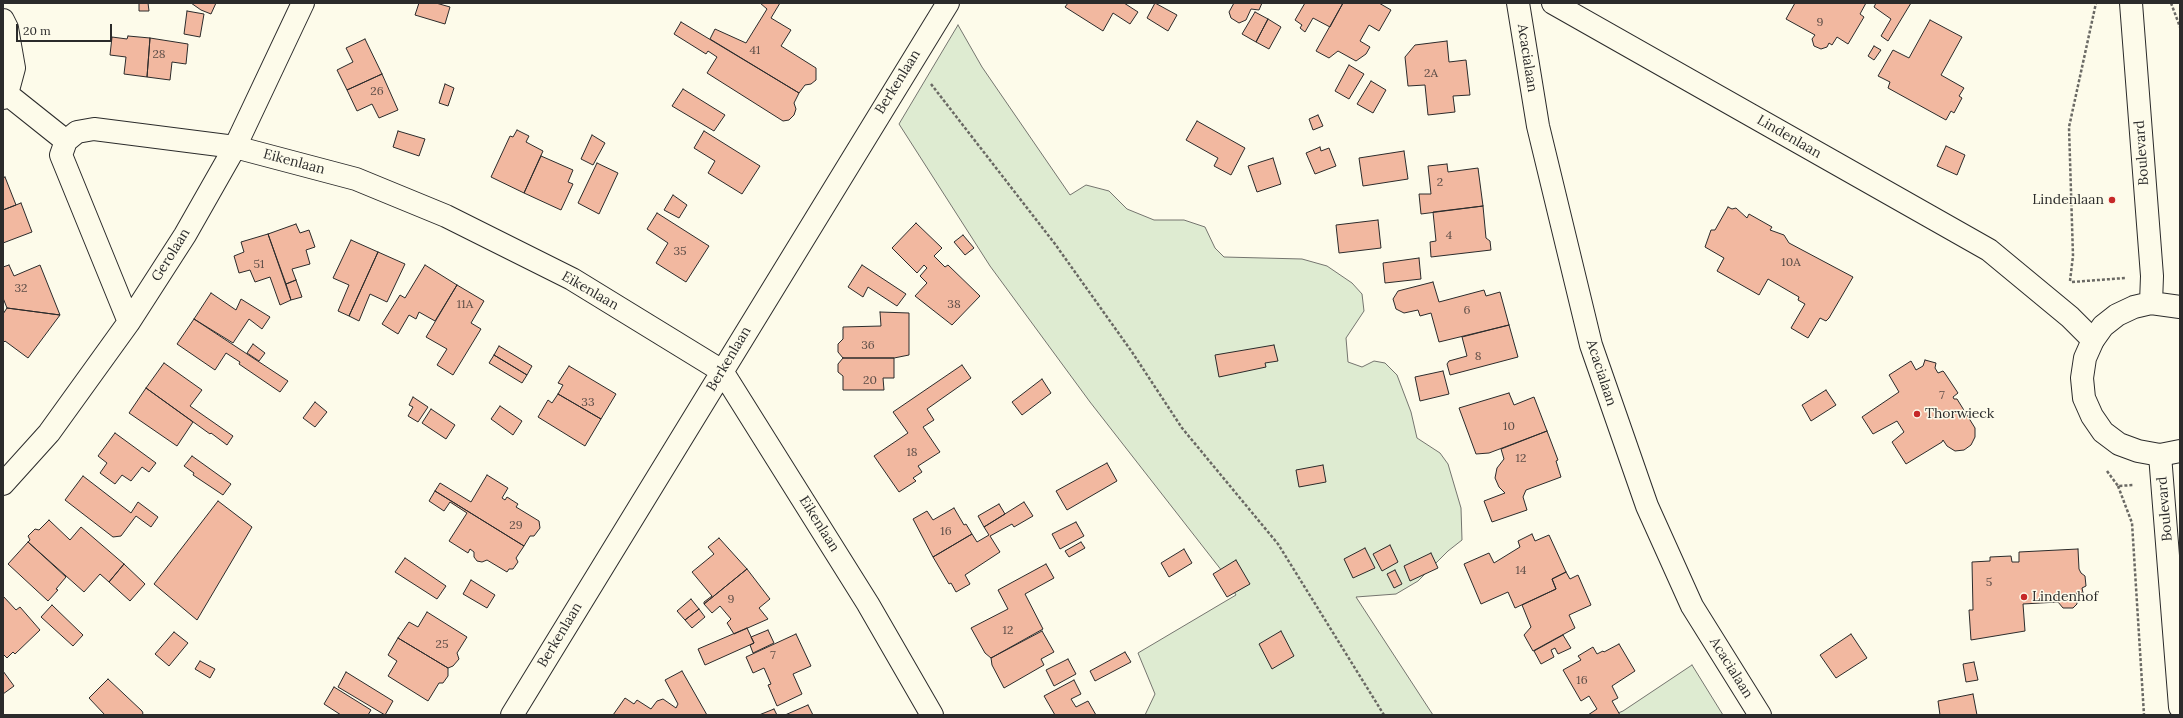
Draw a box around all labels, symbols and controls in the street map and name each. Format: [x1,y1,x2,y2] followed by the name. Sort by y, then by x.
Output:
[18,16,114,42] scale bar
[1817,16,1823,30] house number: 9
[23,23,51,38] text: 20 m
[1513,23,1541,93] street label: Acacialaan
[750,44,760,58] house number: 41
[872,47,924,117] street label: Berkenlaan
[152,48,166,62] house number: 28
[1424,67,1438,81] house number: 2A
[370,85,384,99] house number: 26
[1754,112,1824,162] street label: Lindenlaan
[2131,120,2153,186] street label: Boulevard
[261,146,327,178] street label: Eikenlaan
[1437,176,1443,190] house number: 2
[2032,192,2104,208] place label: Lindenlaan
[2107,195,2117,205] marker: Lindenlaan
[148,225,194,285] street label: Gerolaan
[1446,229,1452,243] house number: 4
[673,245,687,259] house number: 35
[1781,256,1801,270] house number: 10A
[254,258,264,272] house number: 51
[559,268,621,314] street label: Eikenlaan
[14,282,28,296] house number: 32
[457,298,473,312] house number: 11A
[947,298,961,312] house number: 38
[1464,304,1470,318] house number: 6
[703,324,755,394] street label: Berkenlaan
[1582,338,1620,408] street label: Acacialaan
[861,339,875,353] house number: 36
[1475,350,1481,364] house number: 8
[863,374,877,388] house number: 20
[1939,389,1945,403] house number: 7
[581,396,595,410] house number: 33
[1925,406,1994,422] place label: Thorwieck
[1912,409,1922,419] marker: Thorwieck
[1503,420,1515,434] house number: 10
[906,446,918,460] house number: 18
[1516,452,1526,466] house number: 12
[2154,476,2176,542] street label: Boulevard
[795,493,843,555] street label: Eikenlaan
[509,519,523,533] house number: 29
[940,525,952,539] house number: 16
[1516,564,1526,578] house number: 14
[1986,576,1992,590] house number: 5
[2032,589,2098,605] place label: Lindenhof
[2019,592,2029,602] marker: Lindenhof
[728,593,734,607] house number: 9
[534,600,586,670] street label: Berkenlaan
[1003,624,1013,638] house number: 12
[1706,634,1756,702] street label: Acacialaan
[436,638,448,652] house number: 25
[770,649,776,663] house number: 7
[1576,674,1588,688] house number: 16

